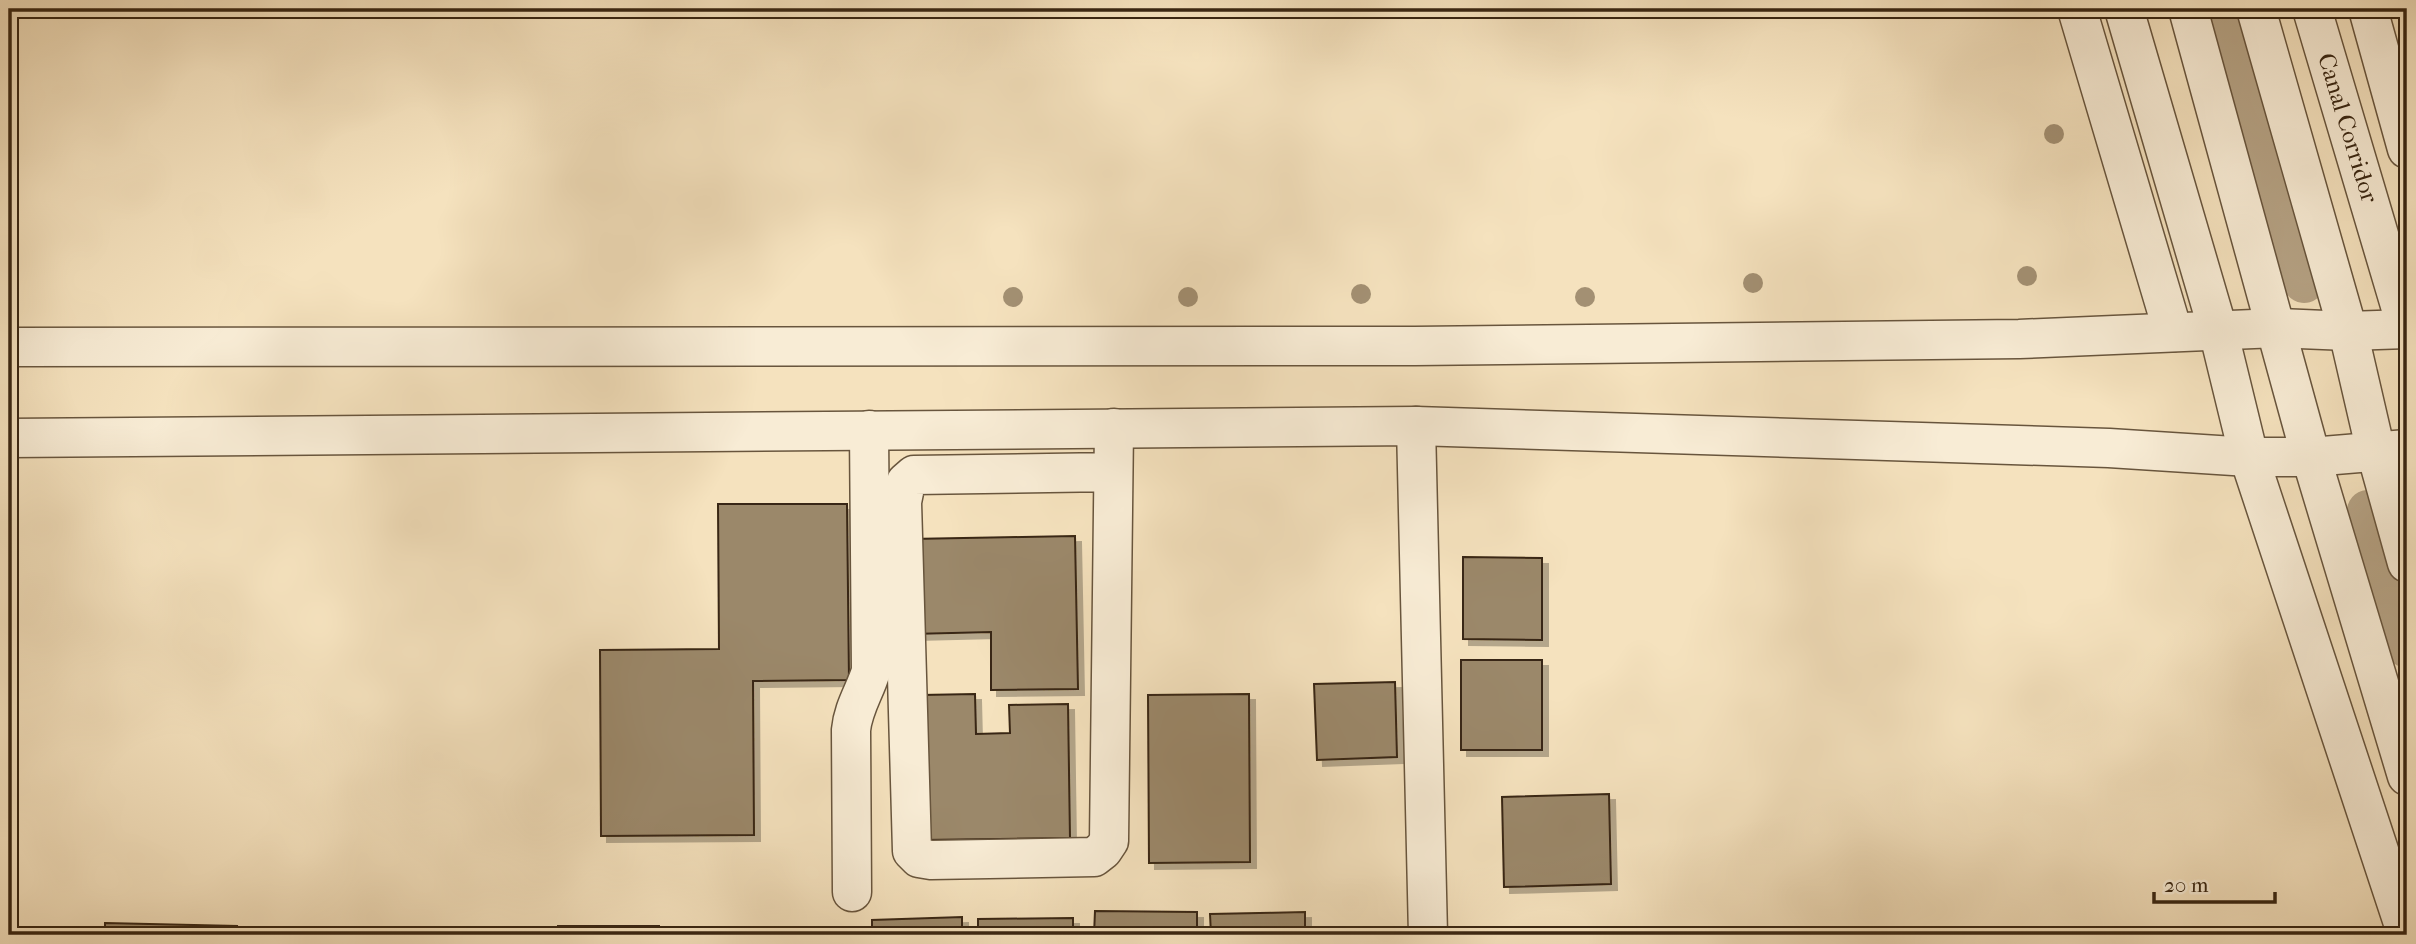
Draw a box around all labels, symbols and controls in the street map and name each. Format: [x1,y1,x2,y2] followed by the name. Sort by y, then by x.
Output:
[2312,50,2384,207] street label: Canal Corridor
[2154,860,2274,904] scale bar
[2164,873,2209,897] text: 20 m

